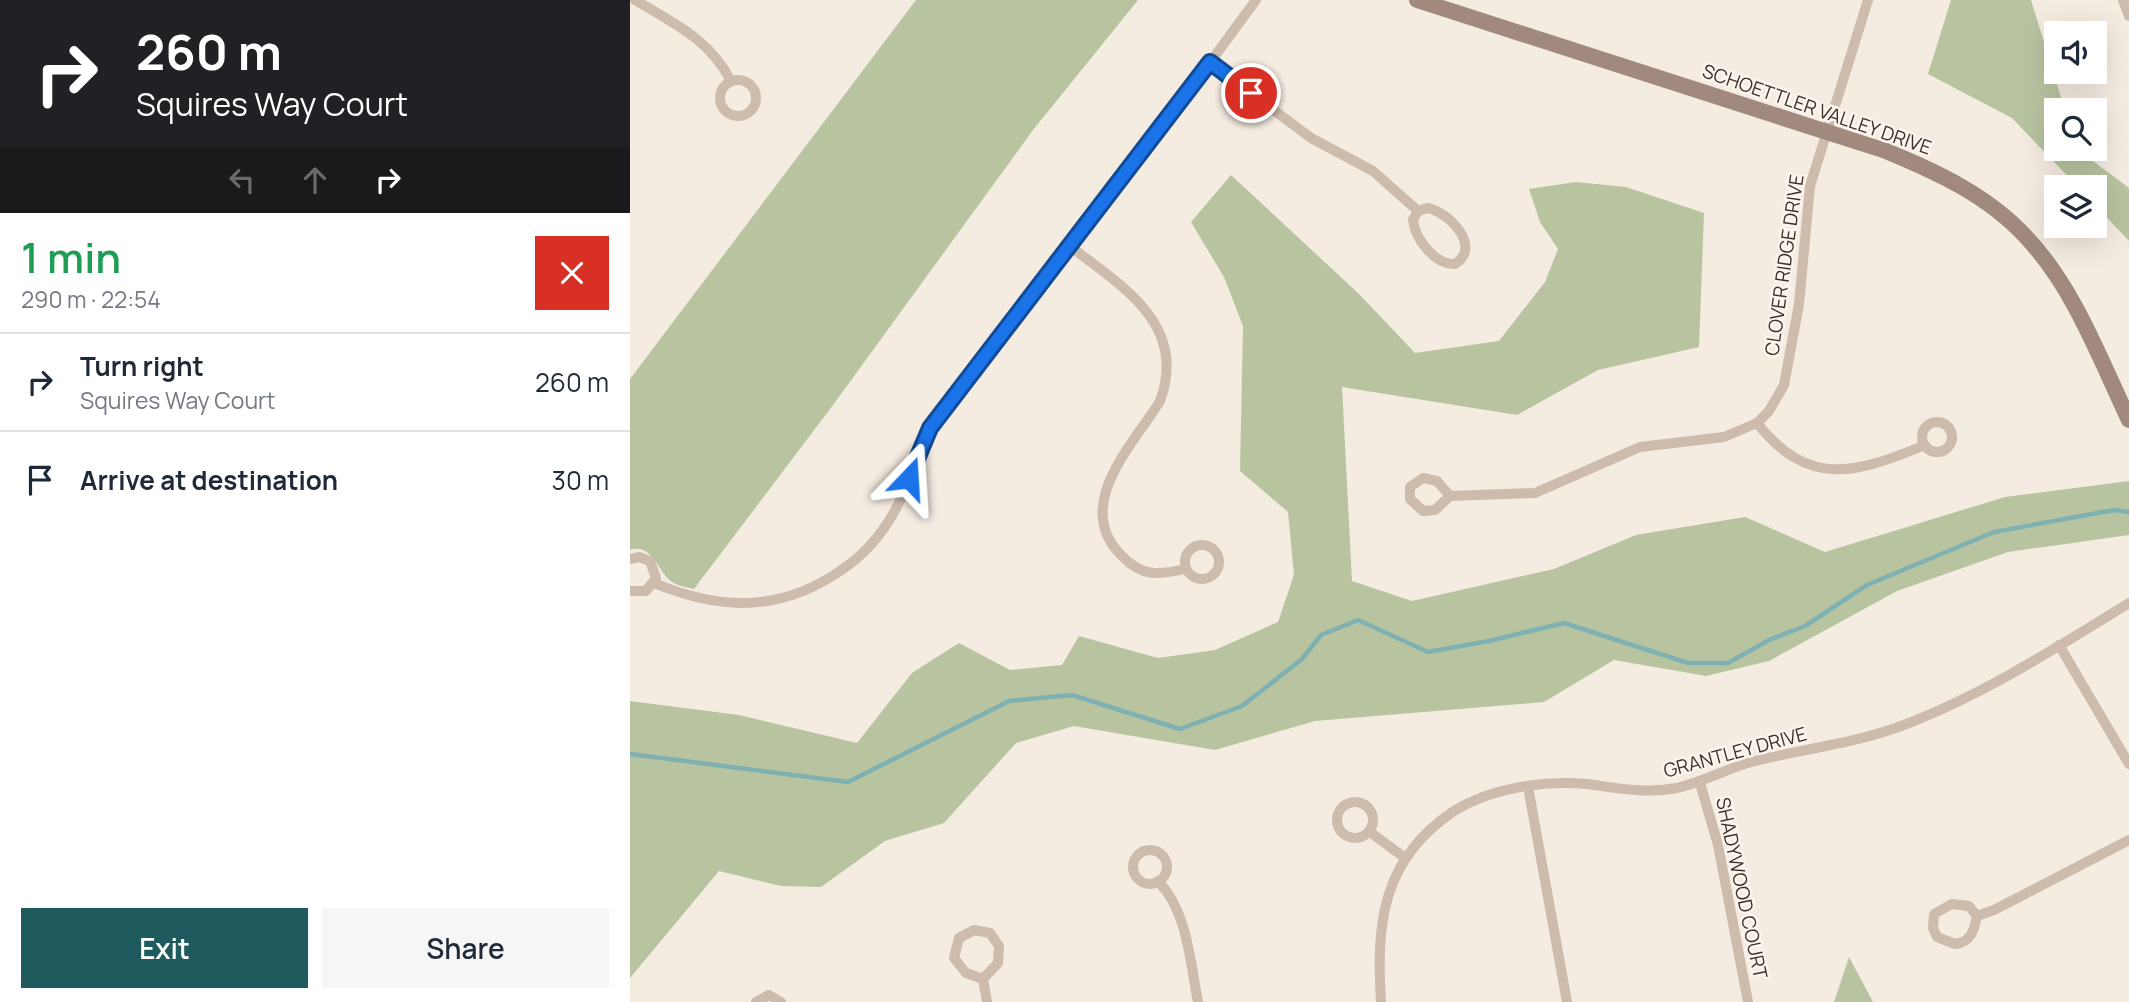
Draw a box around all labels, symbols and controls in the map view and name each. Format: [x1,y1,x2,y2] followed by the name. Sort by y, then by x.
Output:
[136,18,282,85] text: 260 m
[2044,21,2107,238] map controls
[2044,21,2107,84] button: sound
[21,28,112,119] icon: right
[1699,58,1935,160] street label: SCHOETTLER VALLEY DRIVE
[1221,63,1281,123] pin
[1232,74,1270,112] icon: arrive
[136,82,408,126] text: Squires Way Court
[2044,98,2107,161] button: search
[223,161,261,199] icon: left
[296,161,334,199] icon: ahead
[369,161,407,199] icon: right
[1758,173,1810,357] street label: CLOVER RIDGE DRIVE
[2044,175,2107,238] button: layers
[21,228,121,286] text: 1 min
[535,236,609,310] button: close
[21,283,161,315] text: 290 m · 22:54
[80,348,204,384] text: Turn right
[21,363,59,401] icon: right
[535,364,609,400] text: 260 m
[80,384,276,416] text: Squires Way Court
[872,441,946,515] position arrow
[21,461,59,499] icon: arrive
[80,462,338,498] text: Arrive at destination
[552,462,609,498] text: 30 m
[1660,720,1810,784] street label: GRANTLEY DRIVE
[1710,795,1774,982] street label: SHADYWOOD COURT
[21,908,308,988] button: Exit
[322,908,609,988] button: Share

